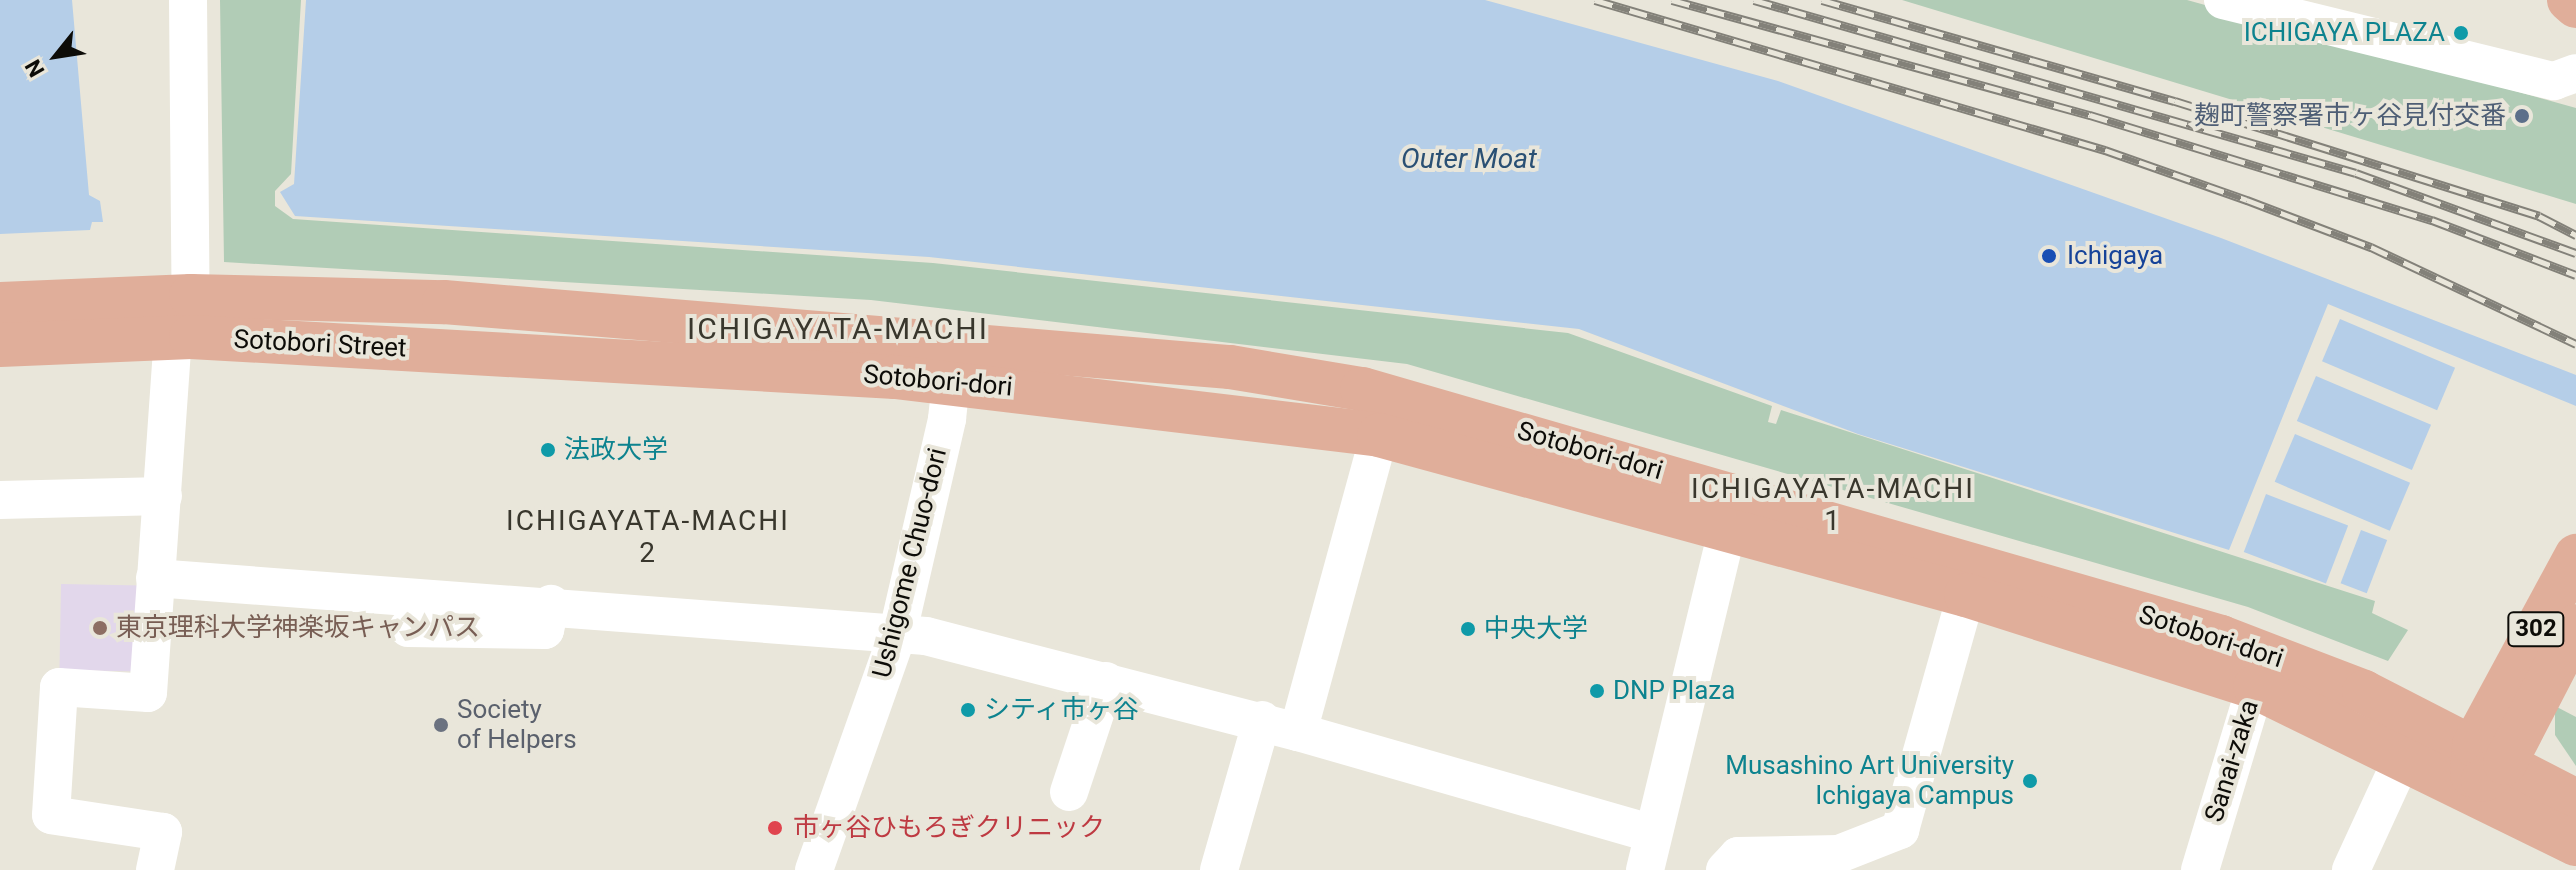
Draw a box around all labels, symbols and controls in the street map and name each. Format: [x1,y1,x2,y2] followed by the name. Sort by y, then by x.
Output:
[16,16,96,96] north arrow
[2244,17,2445,49] place label: ICHIGAYA PLAZA
[2452,24,2470,42] marker: ICHIGAYA PLAZA
[20,55,49,81] text: N
[2194,100,2506,132] place label: 麹町警察署市ヶ谷見付交番
[2513,107,2531,125] marker: 麹町警察署市ヶ谷見付交番
[1401,142,1537,176] water label: Outer Moat
[2067,240,2163,272] place label: Ichigaya
[2038,245,2060,267] marker: Ichigaya
[687,311,989,347] district label: ICHIGAYATA-MACHI
[233,324,407,364] street label: Sotobori Street
[862,359,1014,403] street label: Sotobori-dori
[1514,415,1666,487] street label: Sotobori-dori
[564,434,668,466] place label: 法政大学
[539,441,557,459] marker: 法政大学
[866,445,954,681] street label: Ushigome Chuo-dori
[1691,472,1975,538] district label: ICHIGAYATA-MACHI 1
[506,504,790,570] district label: ICHIGAYATA-MACHI 2
[2135,599,2287,675] street label: Sotobori-dori
[2506,609,2566,649] road number: 302
[116,612,480,644] place label: 東京理科大学神楽坂キャンパス
[1484,613,1588,645] place label: 中央大学
[91,619,109,637] marker: 東京理科大学神楽坂キャンパス
[1459,620,1477,638] marker: 中央大学
[1613,675,1735,707] place label: DNP Plaza
[1588,682,1606,700] marker: DNP Plaza
[457,694,577,756] place label: Society of Helpers
[984,694,1140,726] place label: シティ市ヶ谷
[2199,696,2265,826] street label: Sanai-zaka
[959,701,977,719] marker: シティ市ヶ谷
[432,716,450,734] marker: Society of Helpers
[1725,750,2014,812] place label: Musashino Art University Ichigaya Campus
[2021,772,2039,790] marker: Musashino Art University Ichigaya Campus
[793,812,1105,844] place label: 市ヶ谷ひもろぎクリニック
[764,817,786,839] marker: 市ヶ谷ひもろぎクリニック

